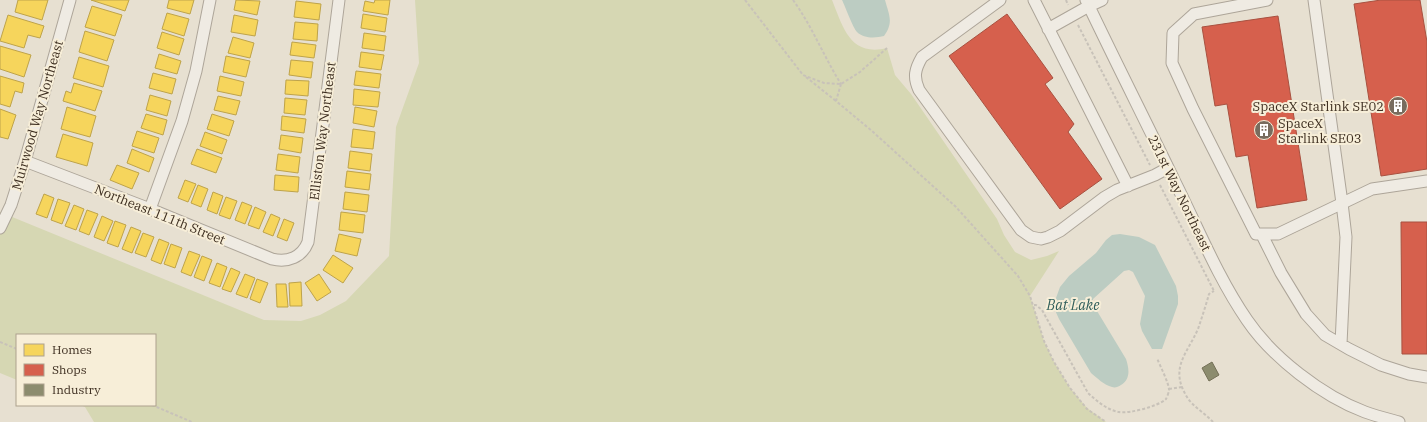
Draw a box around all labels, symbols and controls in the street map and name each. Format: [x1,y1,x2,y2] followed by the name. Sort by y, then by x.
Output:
[8,38,67,192] street label: Muirwood Way Northeast
[306,60,339,201] street label: Elliston Way Northeast
[1387,95,1409,117] building icon: SpaceX Starlink SE02
[1253,98,1384,115] place label: SpaceX Starlink SE02
[1278,115,1362,147] place label: SpaceX Starlink SE03
[1253,119,1275,141] building icon: SpaceX Starlink SE03
[1144,132,1215,254] street label: 231st Way Northeast
[92,180,228,249] street label: Northeast 111th Street
[1046,296,1100,314] water label: Bat Lake
[16,334,156,406] legend
[52,342,92,357] text: Homes
[52,362,87,377] text: Shops
[52,382,101,397] text: Industry

